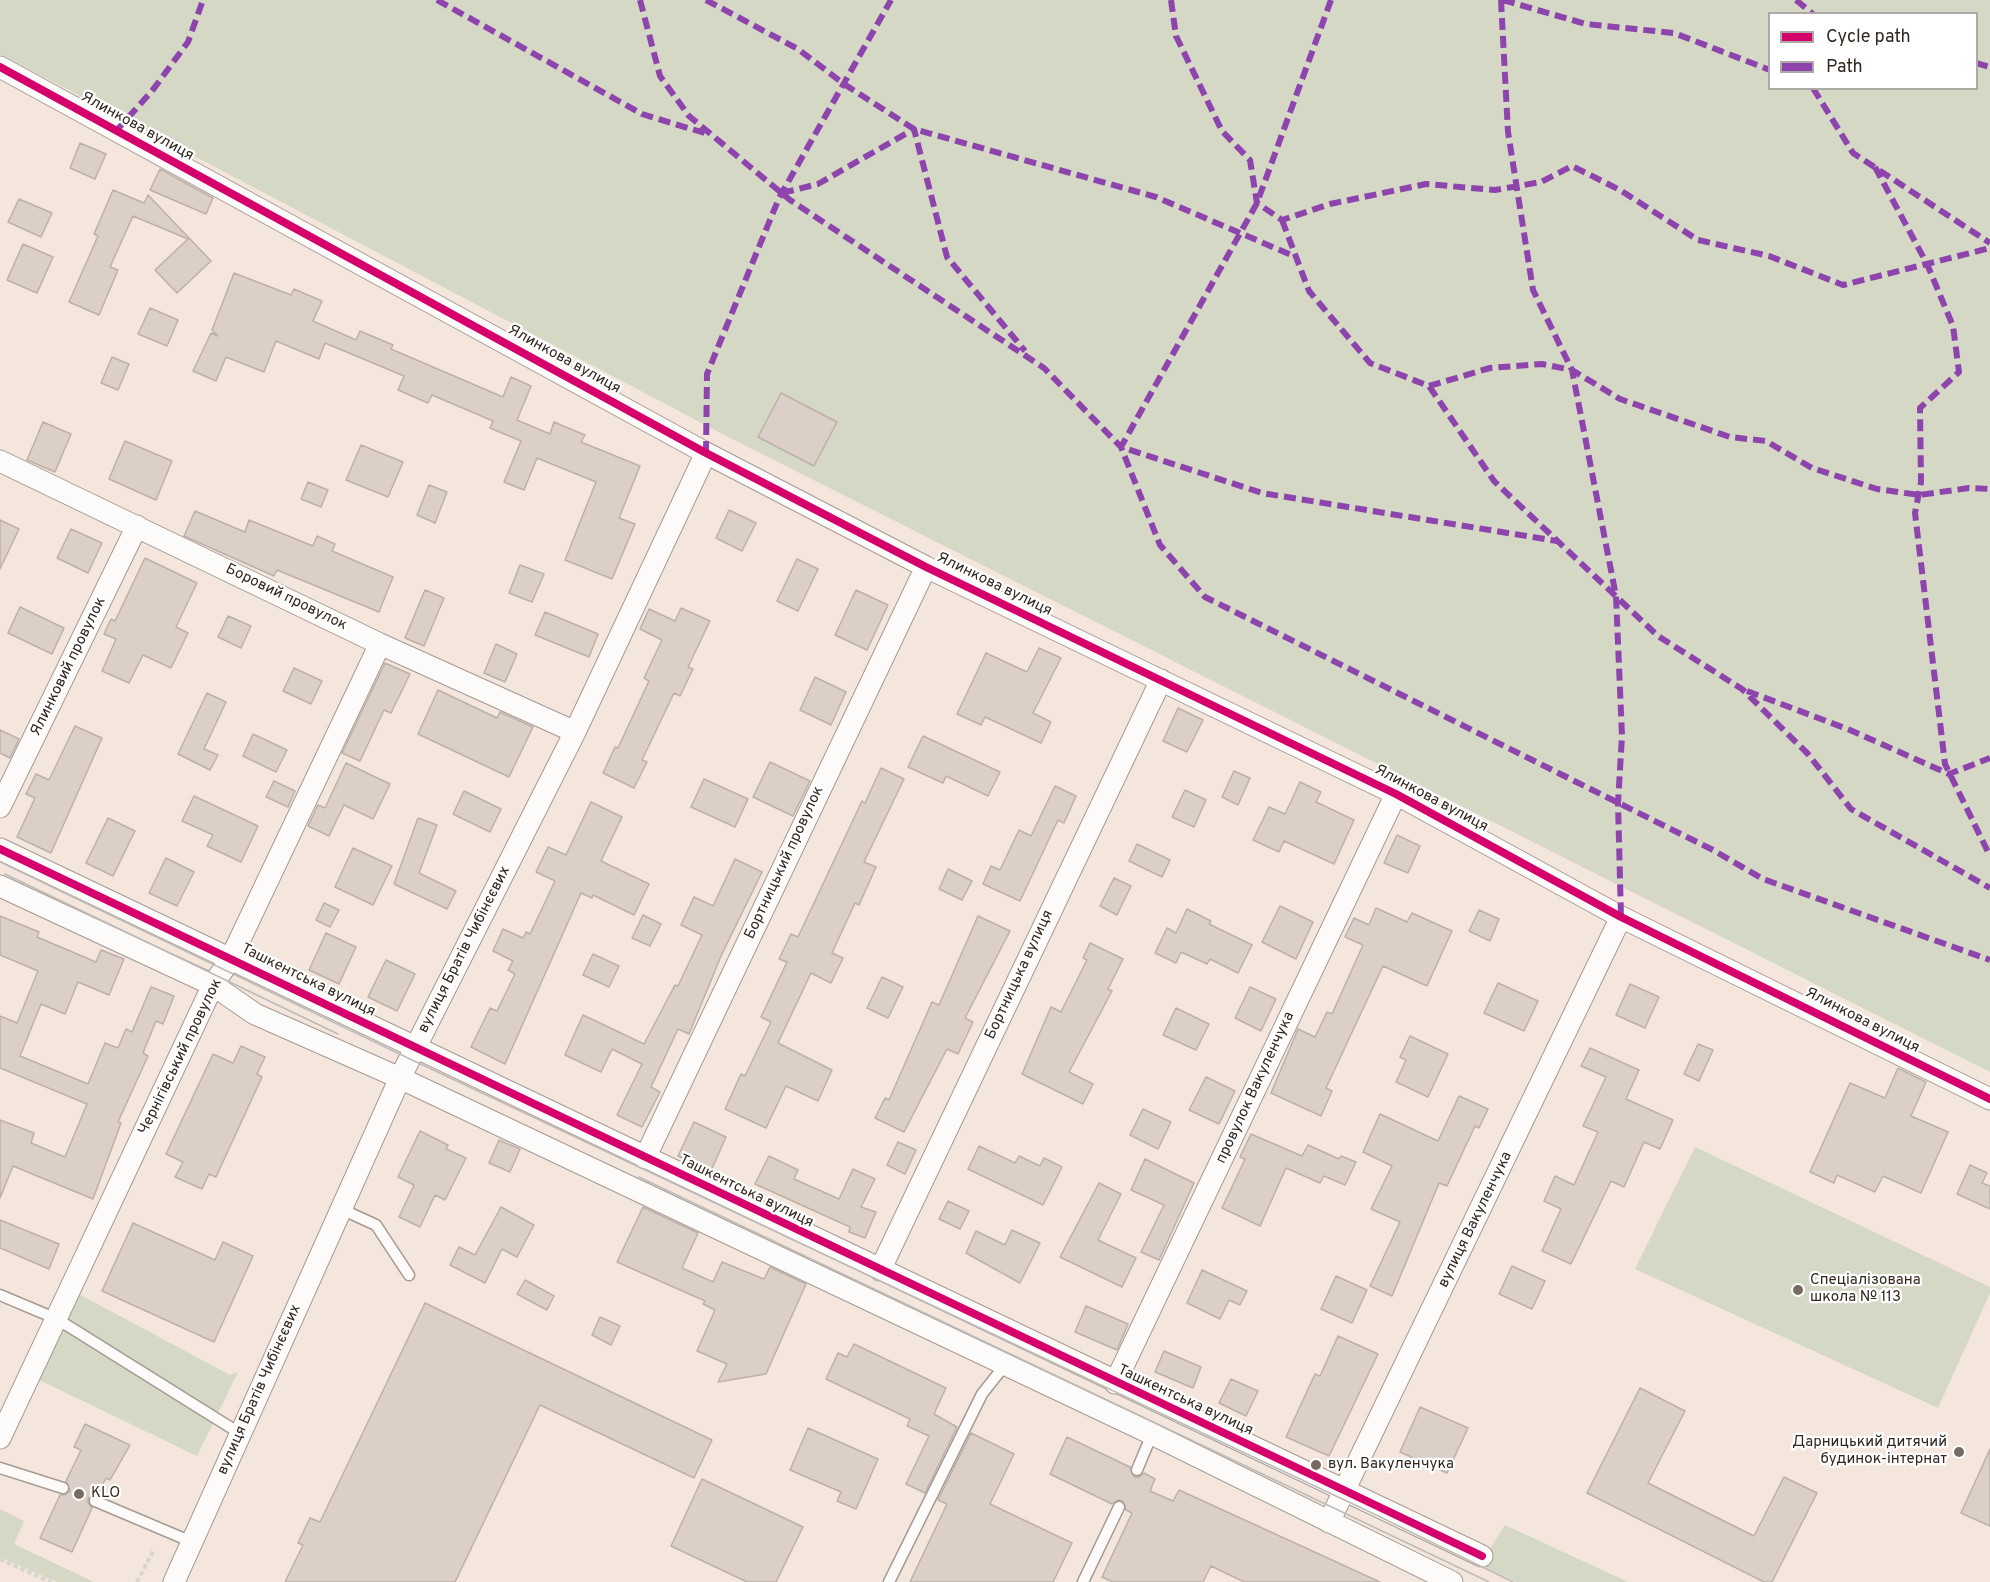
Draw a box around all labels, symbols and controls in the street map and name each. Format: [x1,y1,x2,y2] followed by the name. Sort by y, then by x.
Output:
[1768,12,1978,90] legend
[1826,26,1911,49] text: Cycle path
[1826,56,1863,79] text: Path
[77,89,197,165] street label: Ялинкова вулиця
[504,322,624,398] street label: Ялинкова вулиця
[933,549,1055,621] street label: Ялинкова вулиця
[222,561,350,635] street label: Боровий провулок
[27,595,111,739] street label: Ялинковий провулок
[1371,761,1491,837] street label: Ялинкова вулиця
[742,784,828,942] street label: Бортницький провулок
[415,864,515,1036] street label: вулиця Братів Чибінєєвих
[982,908,1058,1042] street label: Бортницька вулиця
[238,941,378,1021] street label: Ташкентська вулиця
[135,976,227,1138] street label: Чернігівський провулок
[1802,984,1922,1058] street label: Ялинкова вулиця
[1213,1009,1299,1167] street label: провулок Вакуленчука
[1435,1149,1517,1291] street label: вулиця Вакуленчука
[676,1152,816,1232] street label: Ташкентська вулиця
[1810,1272,1921,1307] place label: Спеціалізована школа № 113
[1791,1283,1805,1297] marker: Спеціалізована школа № 113
[214,1302,306,1478] street label: вулиця Братів Чибінєєвих
[1114,1362,1256,1440] street label: Ташкентська вулиця
[1792,1434,1947,1469] place label: Дарницький дитячий будинок-інтернат
[1952,1445,1966,1459] marker: Дарницький дитячий будинок-інтернат
[1328,1456,1454,1474] place label: вул. Вакуленчука
[1309,1458,1323,1472] marker: вул. Вакуленчука
[91,1485,120,1503] place label: KLO
[72,1487,86,1501] marker: KLO

